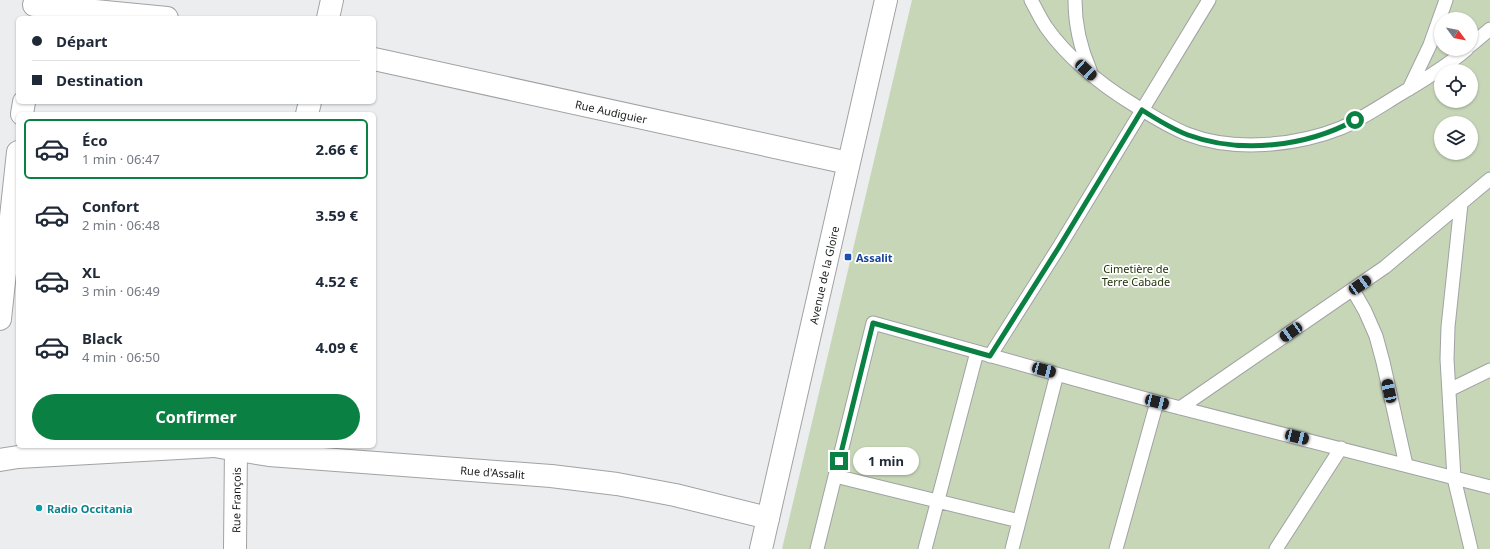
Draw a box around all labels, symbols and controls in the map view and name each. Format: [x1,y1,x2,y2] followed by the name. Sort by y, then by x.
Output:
[1434,12,1478,56] north arrow
[1434,12,1478,160] map controls
[56,31,108,51] text: Départ
[1073,57,1099,83] car
[1434,64,1478,108] button: locate
[56,70,143,90] text: Destination
[574,96,649,126] street label: Rue Audiguier
[1346,111,1364,129] route start
[1434,116,1478,160] button: layers
[82,130,108,150] text: Éco
[34,131,70,167] icon: car
[316,139,358,159] text: 2.66 €
[82,150,160,168] text: 1 min · 06:47
[82,196,139,216] text: Confort
[34,197,70,233] icon: car
[316,205,358,225] text: 3.59 €
[82,216,160,234] text: 2 min · 06:48
[805,224,842,326] street label: Avenue de la Gloire
[856,250,893,265] place label: Assalit
[843,252,853,262] marker: Assalit
[1102,261,1170,289] park label: Cimetière de Terre Cabade
[82,262,100,282] text: XL
[34,263,70,299] icon: car
[316,271,358,291] text: 4.52 €
[1347,273,1373,297] car
[82,282,160,300] text: 3 min · 06:49
[1278,320,1304,344] car
[82,328,122,348] text: Black
[34,329,70,365] icon: car
[316,337,358,357] text: 4.09 €
[82,348,160,366] text: 4 min · 06:50
[1031,361,1057,379] car
[1381,378,1397,404] car
[1144,393,1170,411] car
[32,394,360,440] button: Confirmer
[1284,428,1310,446] car
[853,447,919,475] callout: 1 min
[830,452,848,470] route end
[868,452,904,470] text: 1 min
[460,462,525,482] street label: Rue d'Assalit
[228,467,243,533] street label: Rue François
[47,501,133,516] place label: Radio Occitania
[34,503,44,513] marker: Radio Occitania

